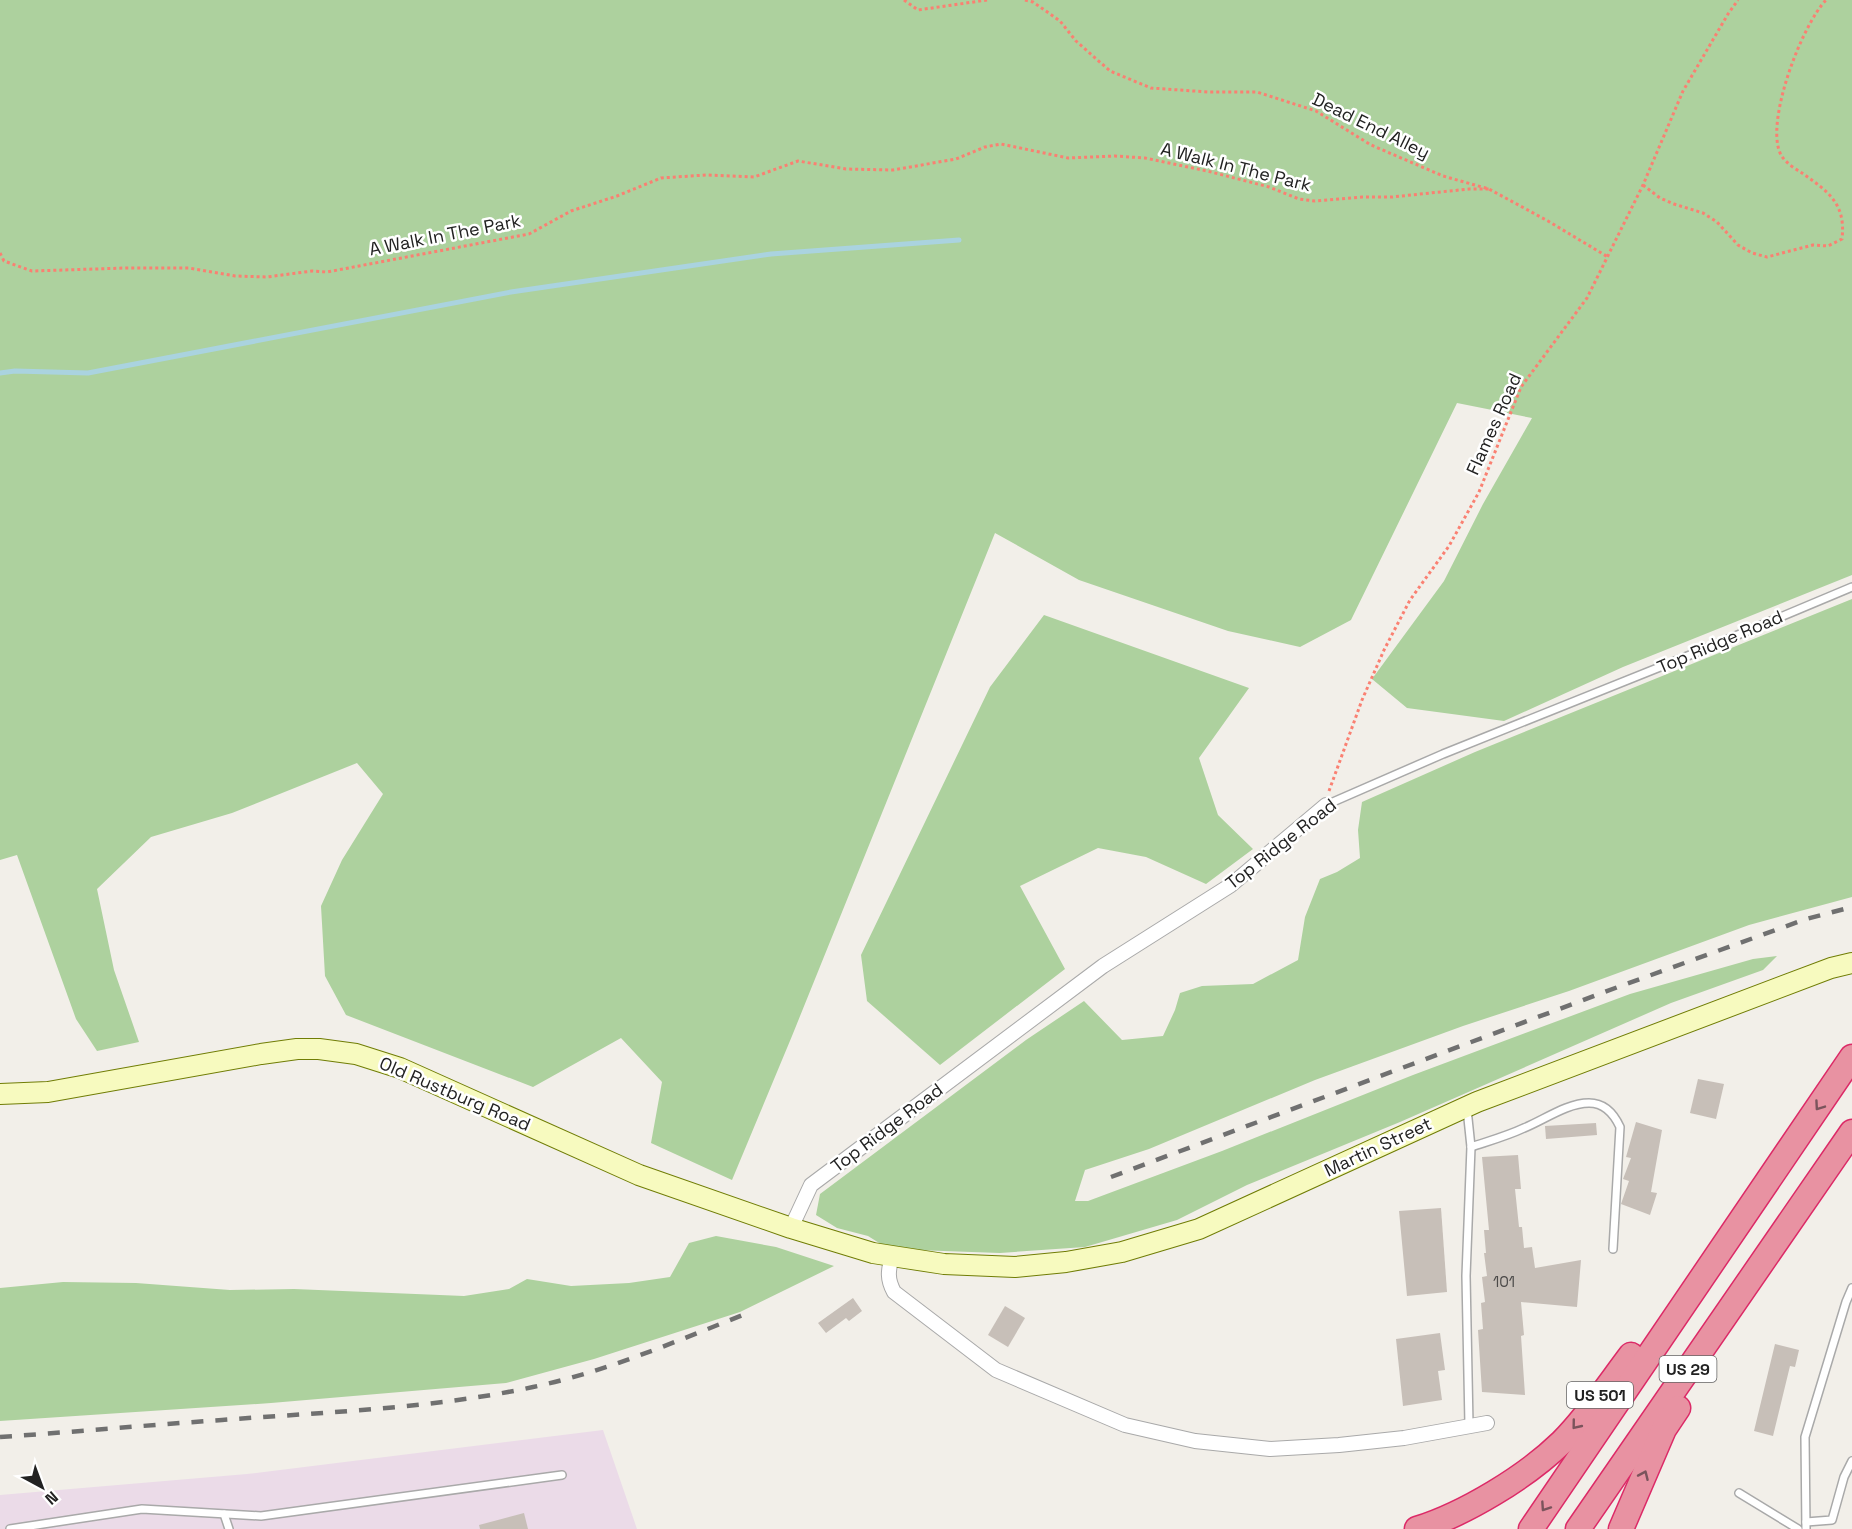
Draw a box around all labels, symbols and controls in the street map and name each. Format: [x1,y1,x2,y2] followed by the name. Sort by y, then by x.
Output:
[1309,87,1434,164] street label: Dead End Alley
[1159,137,1314,196] street label: A Walk In The Park
[367,208,523,261] street label: A Walk In The Park
[1461,369,1526,478] street label: Flames Road
[1653,605,1786,678] street label: Top Ridge Road
[1221,793,1341,894] street label: Top Ridge Road
[376,1051,534,1136] street label: Old Rustburg Road
[826,1078,947,1177] street label: Top Ridge Road
[1815,1099,1826,1110] one-way arrow
[1320,1112,1435,1181] street label: Martin Street
[1493,1272,1515,1291] house number: 101
[1660,1356,1716,1382] road number: US 29
[1567,1382,1633,1408] road number: US 501
[1572,1418,1583,1429] one-way arrow
[12,1457,72,1517] north arrow
[1636,1471,1648,1482] one-way arrow
[41,1486,62,1509] text: N
[1541,1501,1553,1511] one-way arrow

